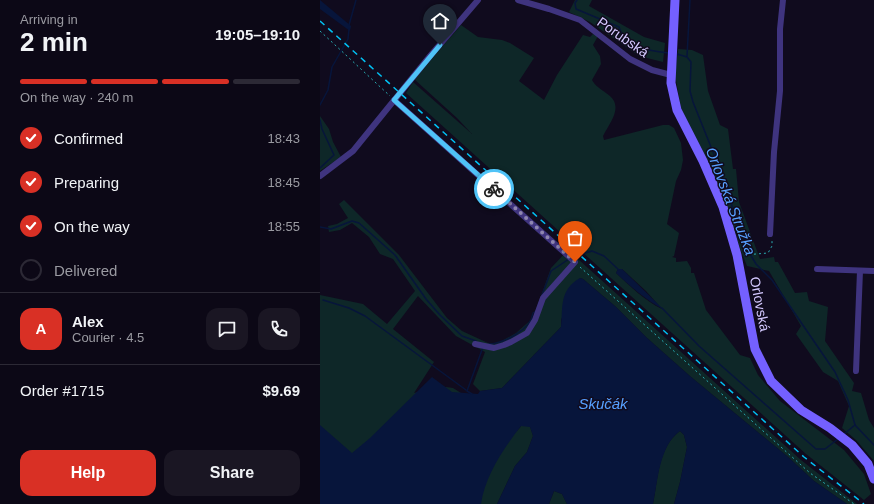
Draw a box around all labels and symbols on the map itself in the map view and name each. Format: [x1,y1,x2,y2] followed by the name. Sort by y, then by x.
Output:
[423,4,457,45] pin
[594,13,652,61] street label: Porubská
[703,145,759,257] water label: Orlovská Stružka
[474,169,514,209] courier
[558,221,592,262] pin
[747,275,773,333] street label: Orlovská
[578,395,629,412] water label: Skučák

